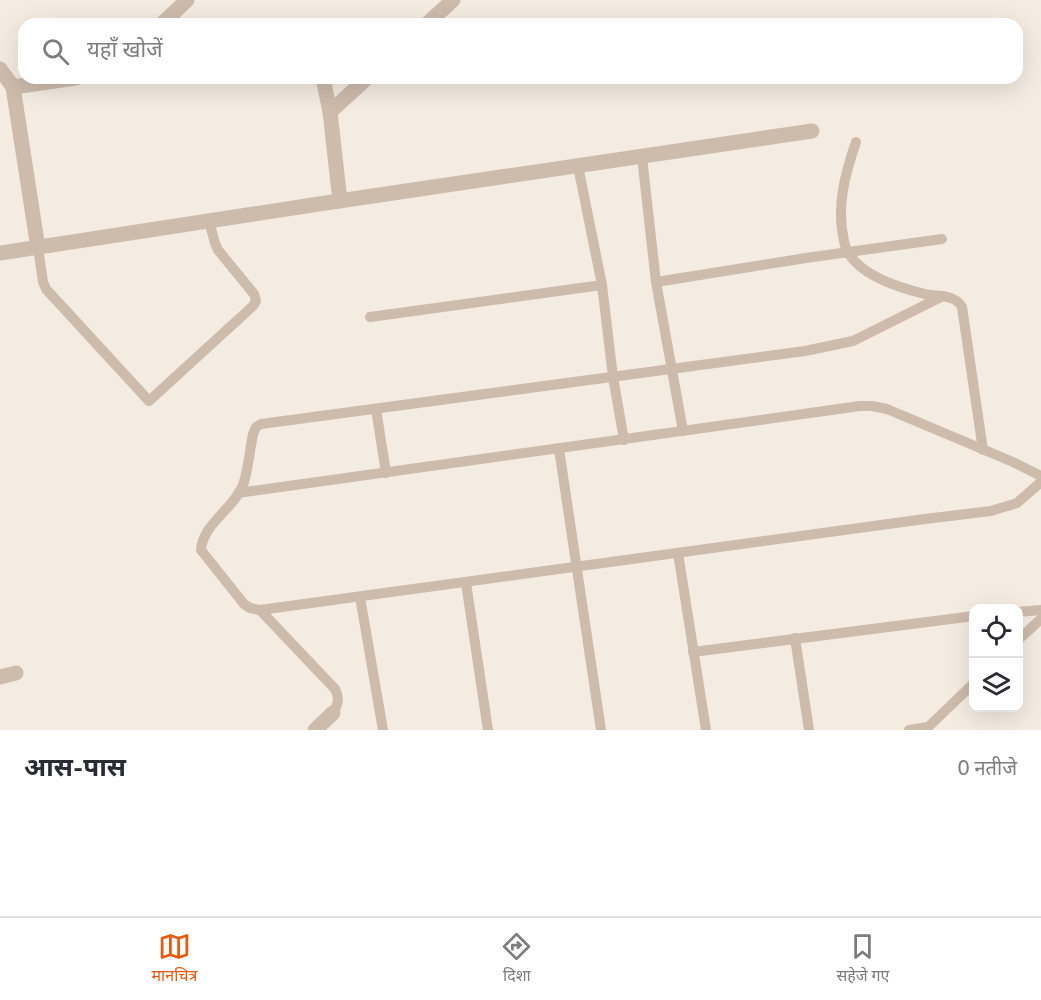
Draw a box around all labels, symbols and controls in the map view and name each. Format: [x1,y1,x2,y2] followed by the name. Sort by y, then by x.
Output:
[18,18,1023,84] search box
[39,35,72,68] icon: search
[87,36,163,62] text: यहाँ खोजें
[969,604,1023,712] map controls
[969,604,1023,658] button: locate
[969,658,1023,712] button: layers
[24,751,126,782] text: आस-पास
[957,756,1017,780] text: 0 नतीजे
[152,930,197,988] tab: मानचित्र
[500,930,533,988] tab: दिशा
[837,930,889,988] tab: सहेजे गए

